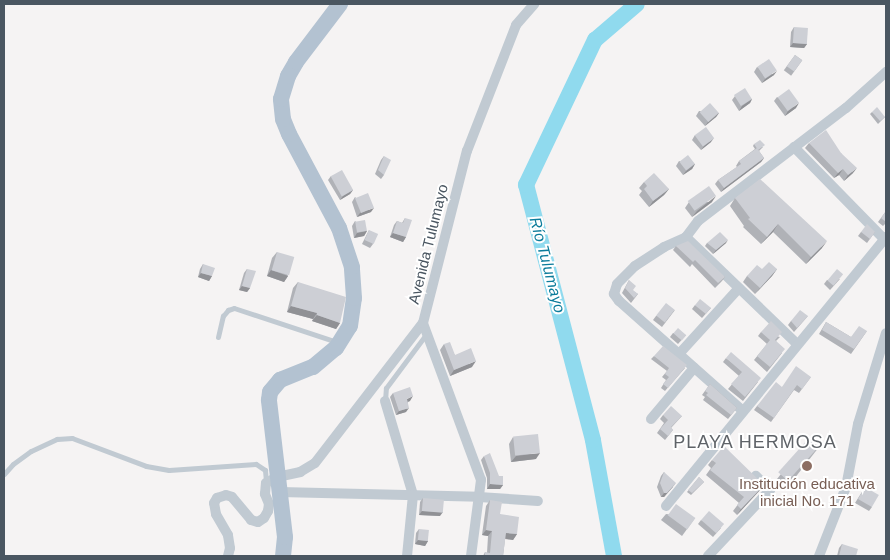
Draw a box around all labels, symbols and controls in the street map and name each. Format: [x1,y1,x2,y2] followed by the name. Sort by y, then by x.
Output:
[404,182,452,306] street label: Avenida Tulumayo
[525,215,569,315] water label: Río Tulumayo
[671,431,839,453] district label: PLAYA HERMOSA
[801,460,813,472] marker: Institución educativa inicial No. 171
[739,474,875,509] place label: Institución educativa inicial No. 171

